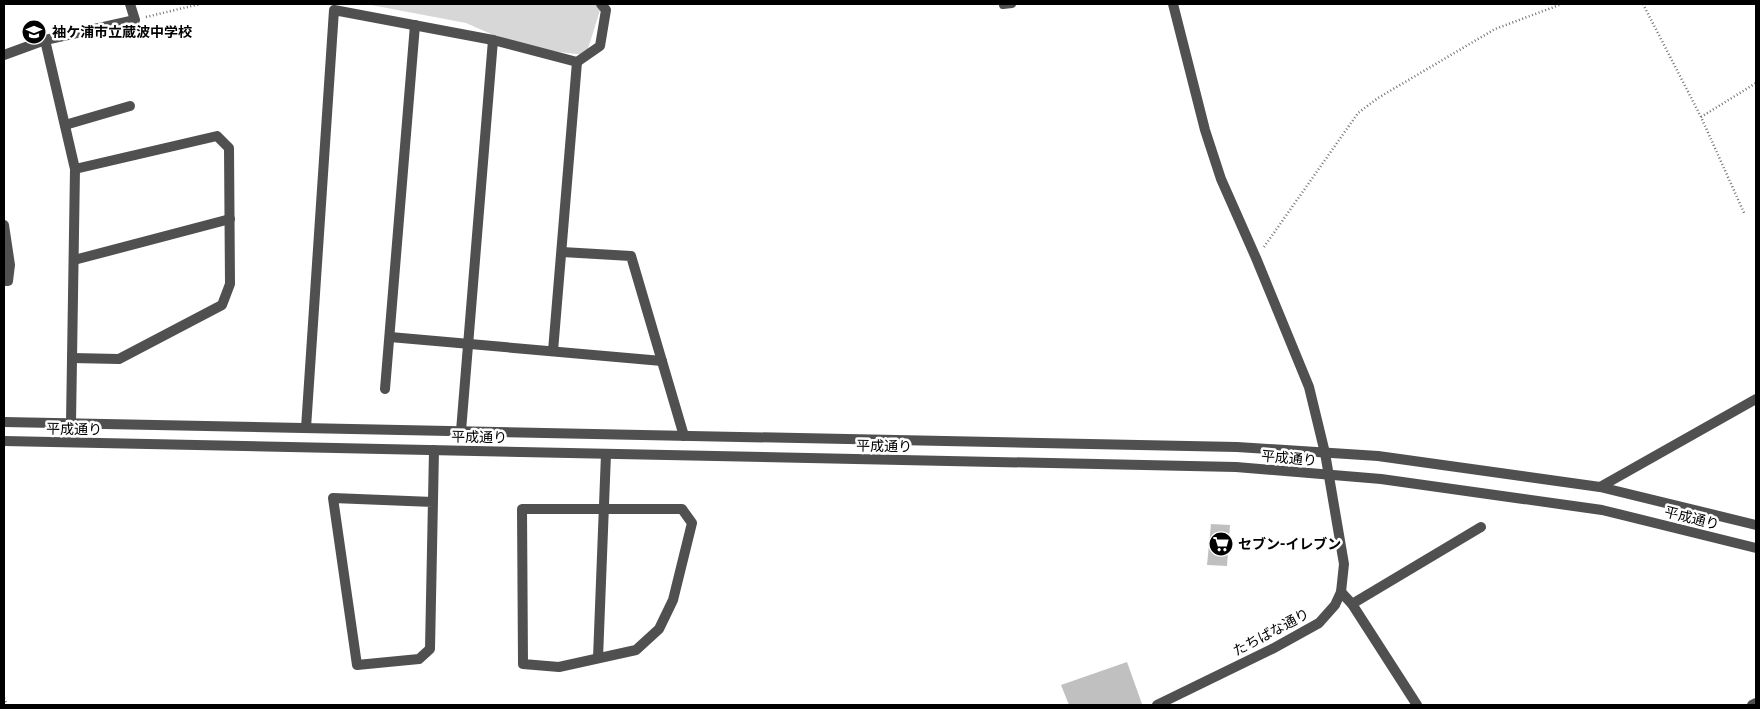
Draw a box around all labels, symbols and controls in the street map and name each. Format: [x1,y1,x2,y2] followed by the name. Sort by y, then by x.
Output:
[21,19,47,45] school or university icon: 袖ケ浦市立蔵波中学校
[52,24,192,41] place label: 袖ケ浦市立蔵波中学校
[46,421,102,438] street label: 平成通り
[451,429,507,446] street label: 平成通り
[856,438,912,455] street label: 平成通り
[1260,448,1318,469] street label: 平成通り
[1663,503,1721,534] street label: 平成通り
[1208,531,1234,557] supermarket icon: セブン-イレブン
[1238,536,1341,553] place label: セブン-イレブン
[1230,605,1312,660] street label: たちばな通り

